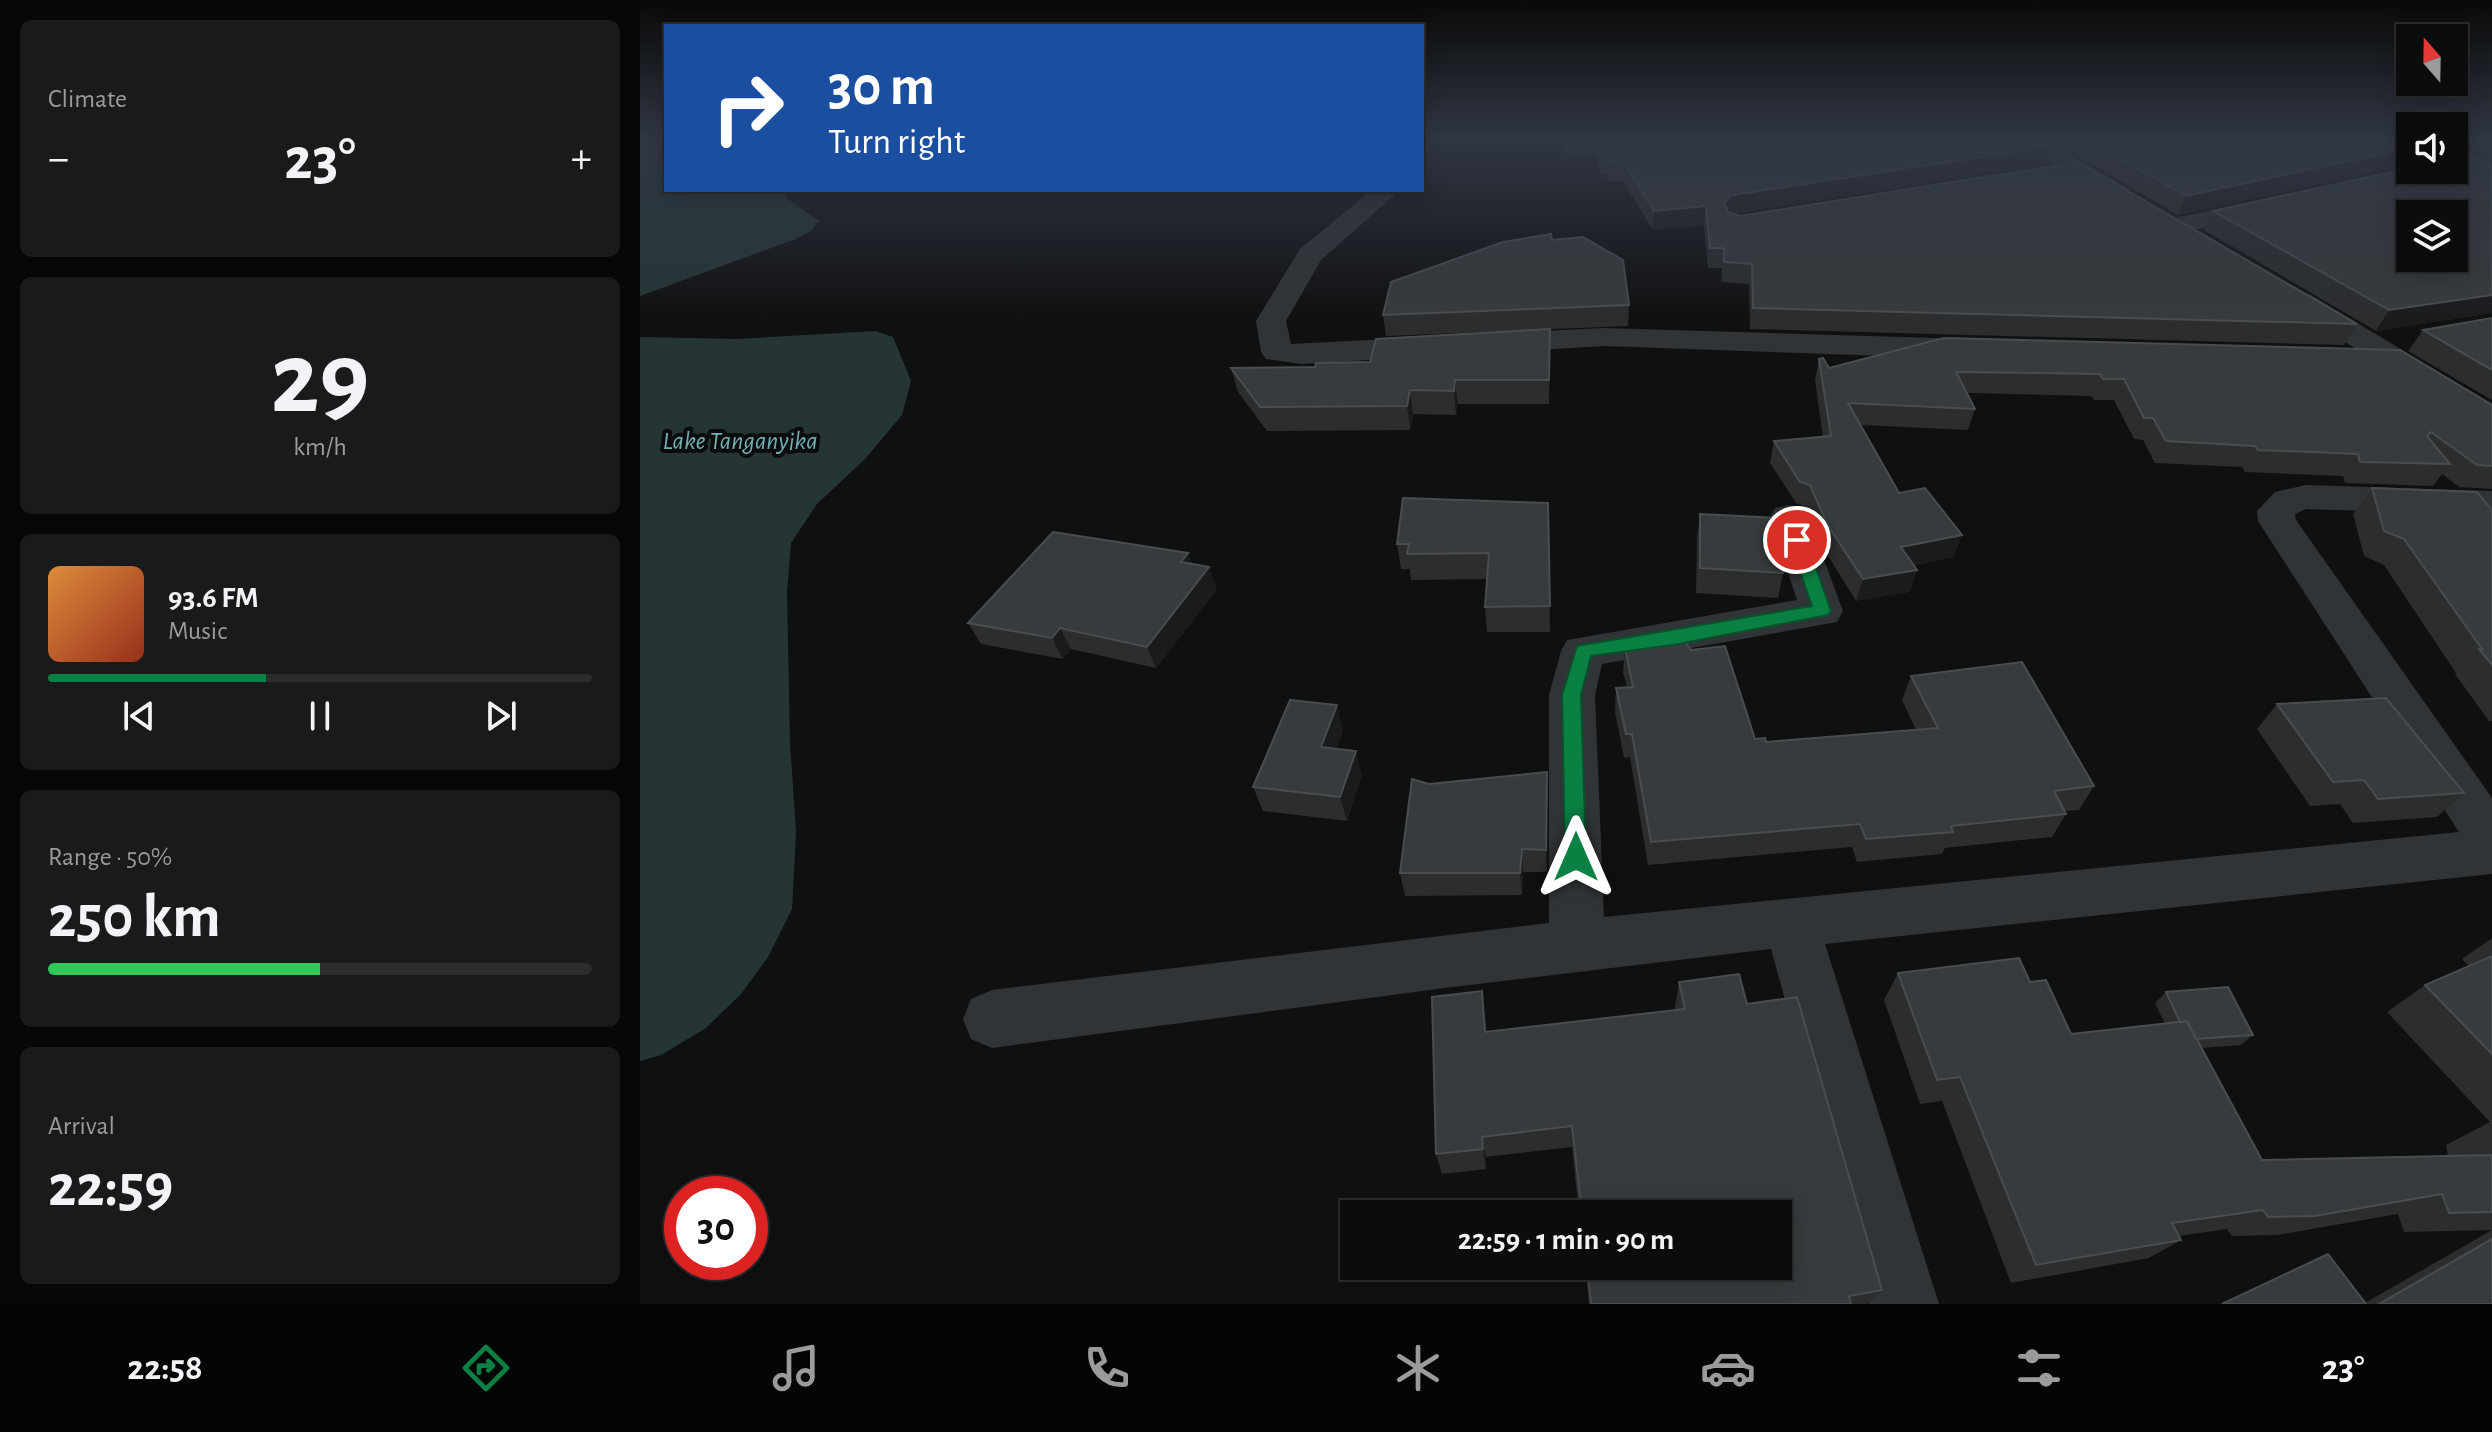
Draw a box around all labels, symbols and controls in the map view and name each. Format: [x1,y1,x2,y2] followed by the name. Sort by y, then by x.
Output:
[2396,24,2468,96] north arrow
[2396,24,2468,272] map controls
[696,56,800,160] icon: right
[828,59,935,115] text: 30 m
[48,86,127,112] text: Climate
[2396,112,2468,184] button: sound
[828,124,965,160] text: Turn right
[284,130,356,190] text: 23°
[48,137,69,181] text: −
[571,137,592,181] text: +
[2396,200,2468,272] button: layers
[270,328,370,432] text: 29
[662,428,818,454] water label: Lake Tanganyika
[293,434,347,460] text: km/h
[1763,506,1831,574] pin
[1775,518,1819,562] icon: arrive
[168,583,259,613] text: 93.6 FM
[168,618,227,644] text: Music
[117,694,161,738] icon: previous
[298,694,342,738] icon: pause
[479,694,523,738] icon: next
[1534,815,1618,899] position arrow
[48,844,172,870] text: Range · 50%
[48,888,221,948] text: 250 km
[48,1113,115,1139] text: Arrival
[48,1157,173,1217] text: 22:59
[664,1176,768,1280] speed limit sign: 30
[1458,1225,1674,1255] text: 22:59 · 1 min · 90 m
[458,1340,514,1396] icon: directions
[768,1340,824,1396] icon: music
[1079,1340,1135,1396] icon: phone
[1390,1340,1446,1396] icon: climate
[1700,1340,1756,1396] icon: car
[2011,1340,2067,1396] icon: filters
[127,1350,203,1386] text: 22:58
[2322,1350,2365,1386] text: 23°

